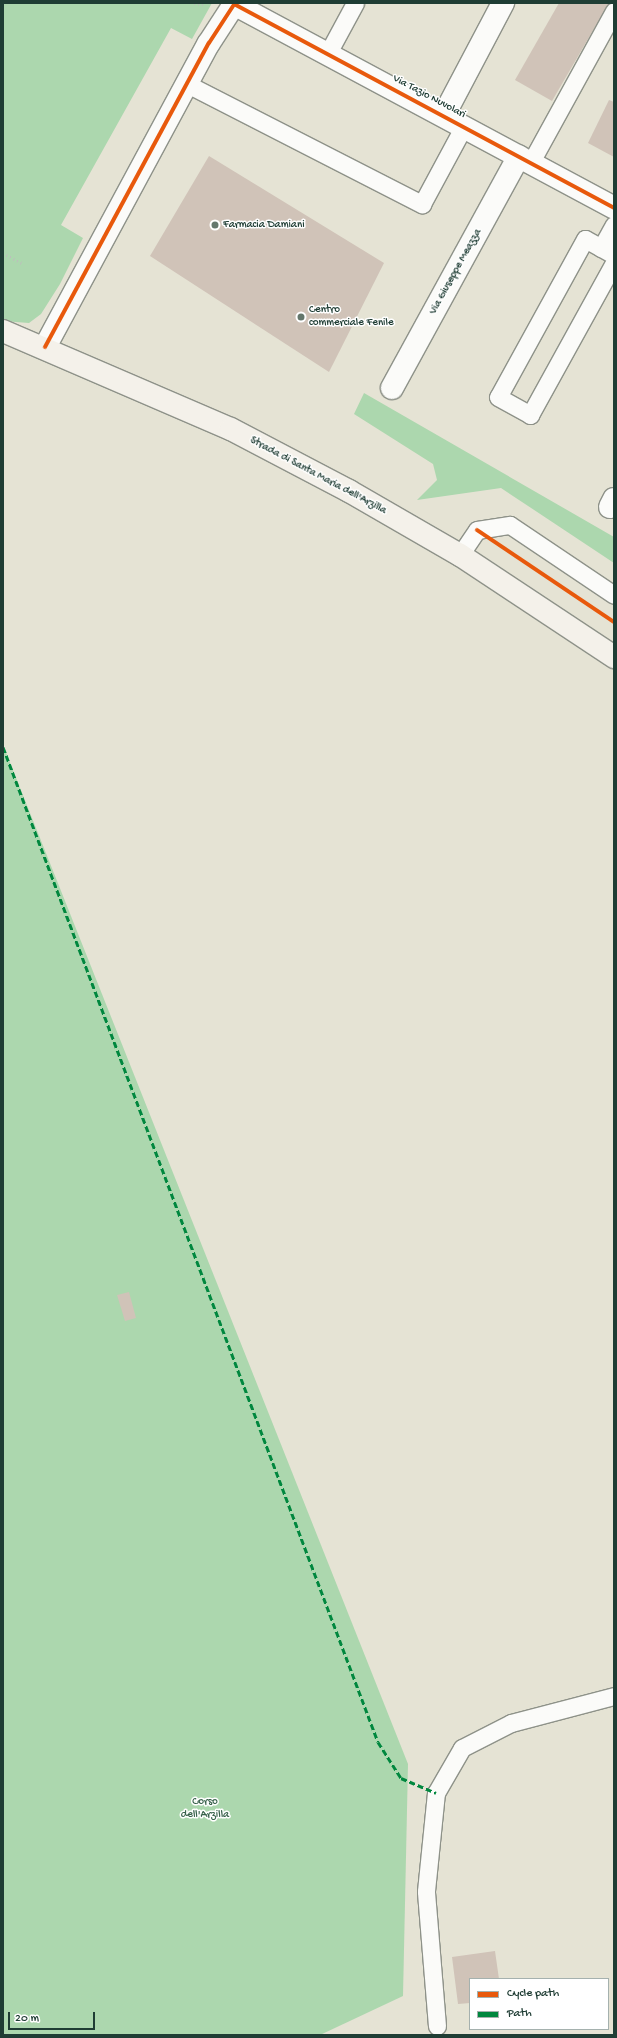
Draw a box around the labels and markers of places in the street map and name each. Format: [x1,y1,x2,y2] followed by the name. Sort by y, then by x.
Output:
[223,218,305,232] place label: Farmacia Damiani
[210,220,220,230] marker: Farmacia Damiani
[309,304,394,330] place label: Centro commerciale Fenile
[296,312,306,322] marker: Centro commerciale Fenile

